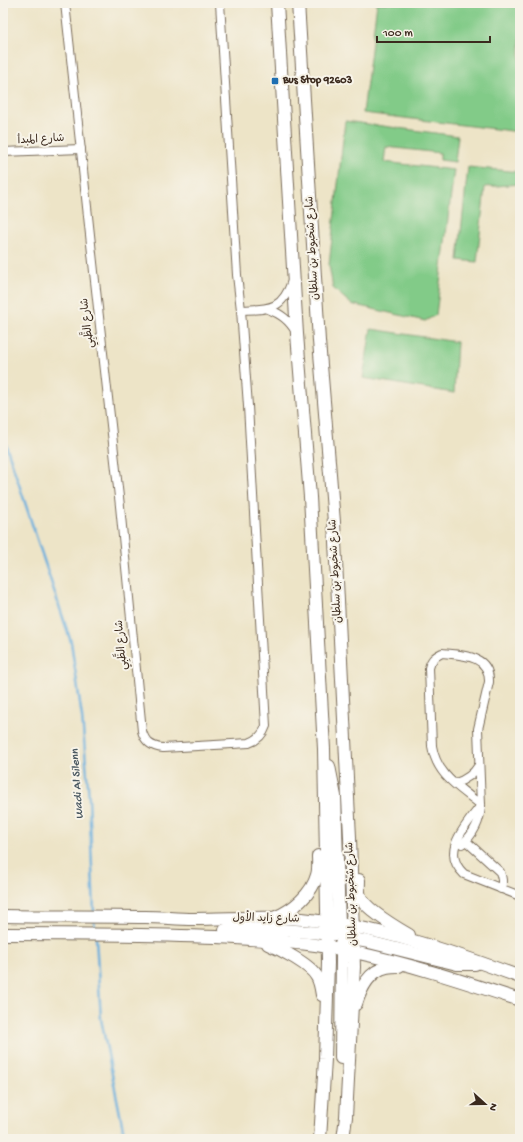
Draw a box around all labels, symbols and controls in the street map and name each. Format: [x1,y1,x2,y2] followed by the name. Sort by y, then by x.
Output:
[377,18,490,44] scale bar
[382,27,413,41] text: 100 m
[282,74,352,87] place label: Bus Stop 92603
[270,76,280,86] marker: Bus Stop 92603
[17,131,65,148] street label: شارع المبدأ
[303,196,323,300] street label: شارع شخبوط بن سلطان
[74,297,100,349] street label: شارع الظَّبِي
[326,519,346,623] street label: شارع شخبوط بن سلطان
[109,619,133,671] street label: شارع الظَّبِي
[69,748,87,820] water label: Wadi Al Silenn
[343,842,361,946] street label: شارع شخبوط بن سلطان
[232,909,300,927] street label: شارع زايد الأول
[465,1084,505,1124] north arrow
[486,1101,499,1112] text: N

